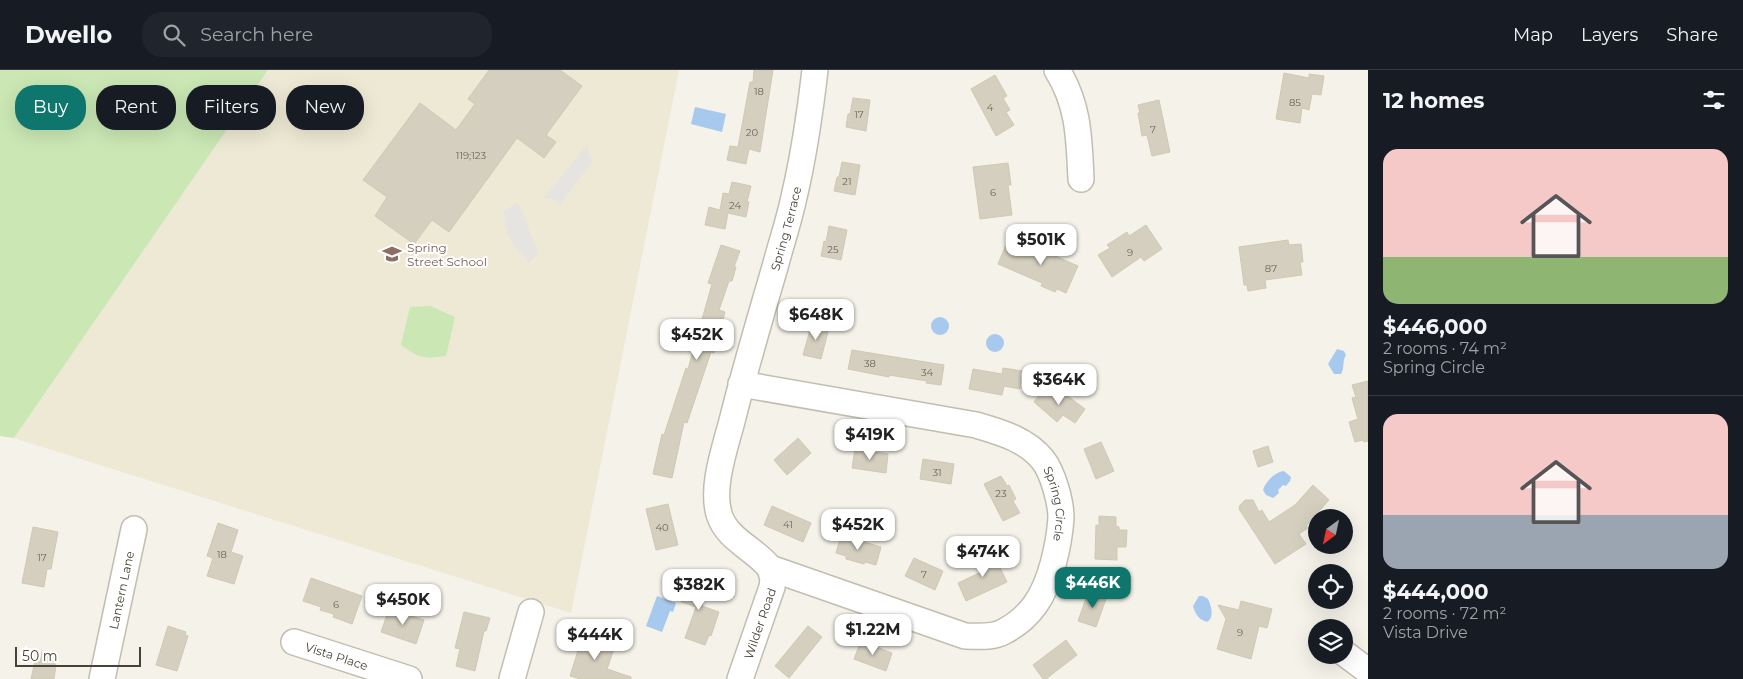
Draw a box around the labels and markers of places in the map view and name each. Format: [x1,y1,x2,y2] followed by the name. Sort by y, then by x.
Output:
[1006,224,1076,266] pin: $501K
[407,240,487,269] place label: Spring Street School
[381,243,403,265] school or university icon: Spring Street School
[781,298,851,341] pin: $648K
[662,318,732,361] pin: $452K
[1024,364,1094,406] pin: $364K
[835,418,905,461] pin: $419K
[823,508,893,551] pin: $452K
[948,536,1018,578] pin: $474K
[1058,566,1128,609] pin: $446K
[664,568,734,611] pin: $382K
[368,584,438,626] pin: $450K
[832,614,914,656] pin: $1.22M
[560,618,630,661] pin: $444K

